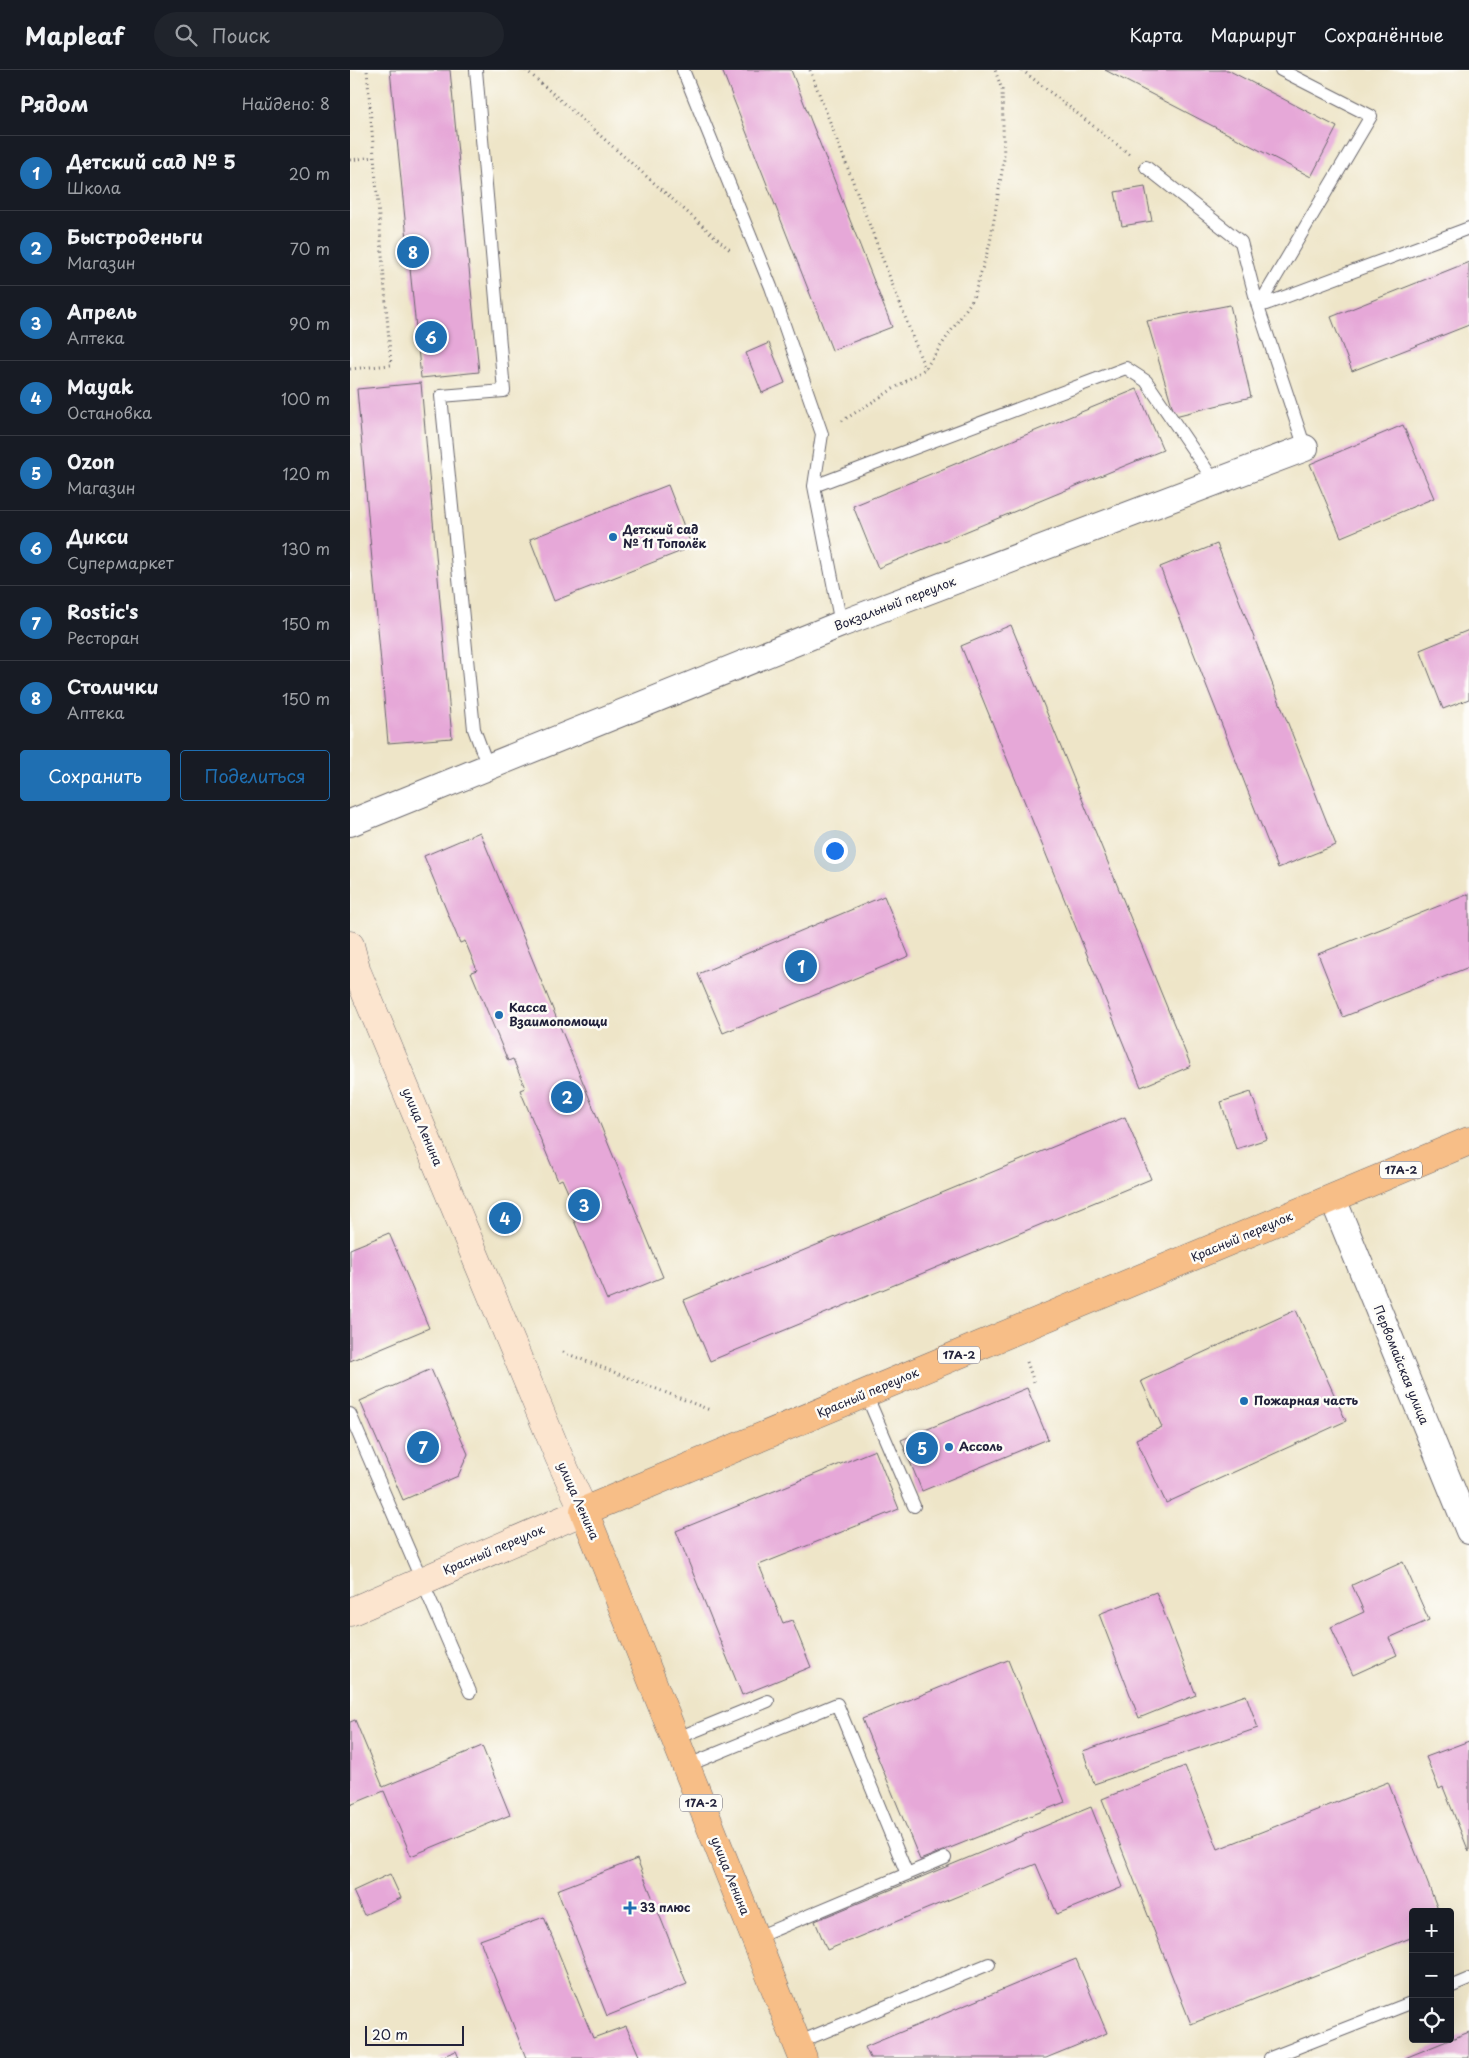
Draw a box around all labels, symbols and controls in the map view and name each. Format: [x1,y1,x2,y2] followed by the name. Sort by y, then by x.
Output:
[154,12,504,57] search box
[25,17,124,53] text: Mapleaf
[172,21,200,49] icon: search
[212,21,270,49] text: Поиск
[1130,21,1182,48] text: Карта
[1210,21,1296,48] text: Маршрут
[1324,21,1444,48] text: Сохранённые
[20,87,88,119] text: Рядом
[242,91,330,115] text: Найдено: 8
[67,147,236,175] text: Детский сад № 5
[32,161,40,185] text: 1
[289,161,330,185] text: 20 m
[67,175,121,199] text: Школа
[67,222,203,250] text: Быстроденьги
[397,233,429,271] pin: 8
[30,236,42,260] text: 2
[290,236,330,260] text: 70 m
[67,250,136,274] text: Магазин
[67,297,137,325] text: Апрель
[31,311,41,335] text: 3
[289,311,330,335] text: 90 m
[415,318,447,356] pin: 6
[67,325,124,349] text: Аптека
[67,372,134,400] text: Mayak
[31,386,41,410] text: 4
[281,386,330,410] text: 100 m
[67,400,152,424] text: Остановка
[67,447,115,475] text: Ozon
[31,461,41,485] text: 5
[283,461,330,485] text: 120 m
[67,475,136,499] text: Магазин
[622,520,707,552] place label: Детский сад № 11 Тополёк
[67,522,129,550] text: Дикси
[607,531,619,543] marker: Детский сад № 11 Тополёк
[30,536,42,560] text: 6
[282,536,330,560] text: 130 m
[67,550,174,574] text: Супермаркет
[831,571,959,635] street label: Вокзальный переулок
[67,597,138,625] text: Rostic's
[31,611,41,635] text: 7
[282,611,330,635] text: 150 m
[67,625,140,649] text: Ресторан
[67,672,159,700] text: Столички
[31,686,41,710] text: 8
[282,686,330,710] text: 150 m
[67,700,124,724] text: Аптека
[20,750,170,801] button: Сохранить
[180,750,330,801] button: Поделиться
[822,838,848,864] your location
[785,947,817,985] pin: 1
[509,998,607,1030] place label: Касса Взаимопомощи
[493,1009,505,1021] marker: Касса Взаимопомощи
[551,1078,583,1116] pin: 2
[398,1085,448,1169] street label: улица Ленина
[1380,1162,1422,1178] road number: 17А-2
[568,1186,600,1224] pin: 3
[489,1199,521,1237] pin: 4
[1188,1206,1296,1266] street label: Красный переулок
[1370,1302,1434,1427] street label: Первомайская улица
[938,1346,980,1364] road number: 17А-2
[814,1362,922,1422] street label: Красный переулок
[1254,1391,1359,1409] place label: Пожарная часть
[1238,1395,1250,1407] marker: Пожарная часть
[407,1428,439,1466] pin: 7
[906,1429,938,1467] pin: 5
[959,1437,1003,1455] place label: Ассоль
[943,1441,955,1453] marker: Ассоль
[554,1459,604,1543] street label: улица Ленина
[440,1519,548,1579] street label: Красный переулок
[680,1795,722,1812] road number: 17А-2
[707,1834,755,1918] street label: улица Ленина
[640,1898,691,1916] place label: 33 плюс
[624,1902,636,1914] marker: 33 плюс
[1409,1908,1454,2043] map controls
[1409,1908,1454,1953] button: +
[1409,1953,1454,1998] button: −
[1409,1998,1454,2043] button: locate
[365,2023,464,2046] scale bar
[372,2024,408,2045] text: 20 m

